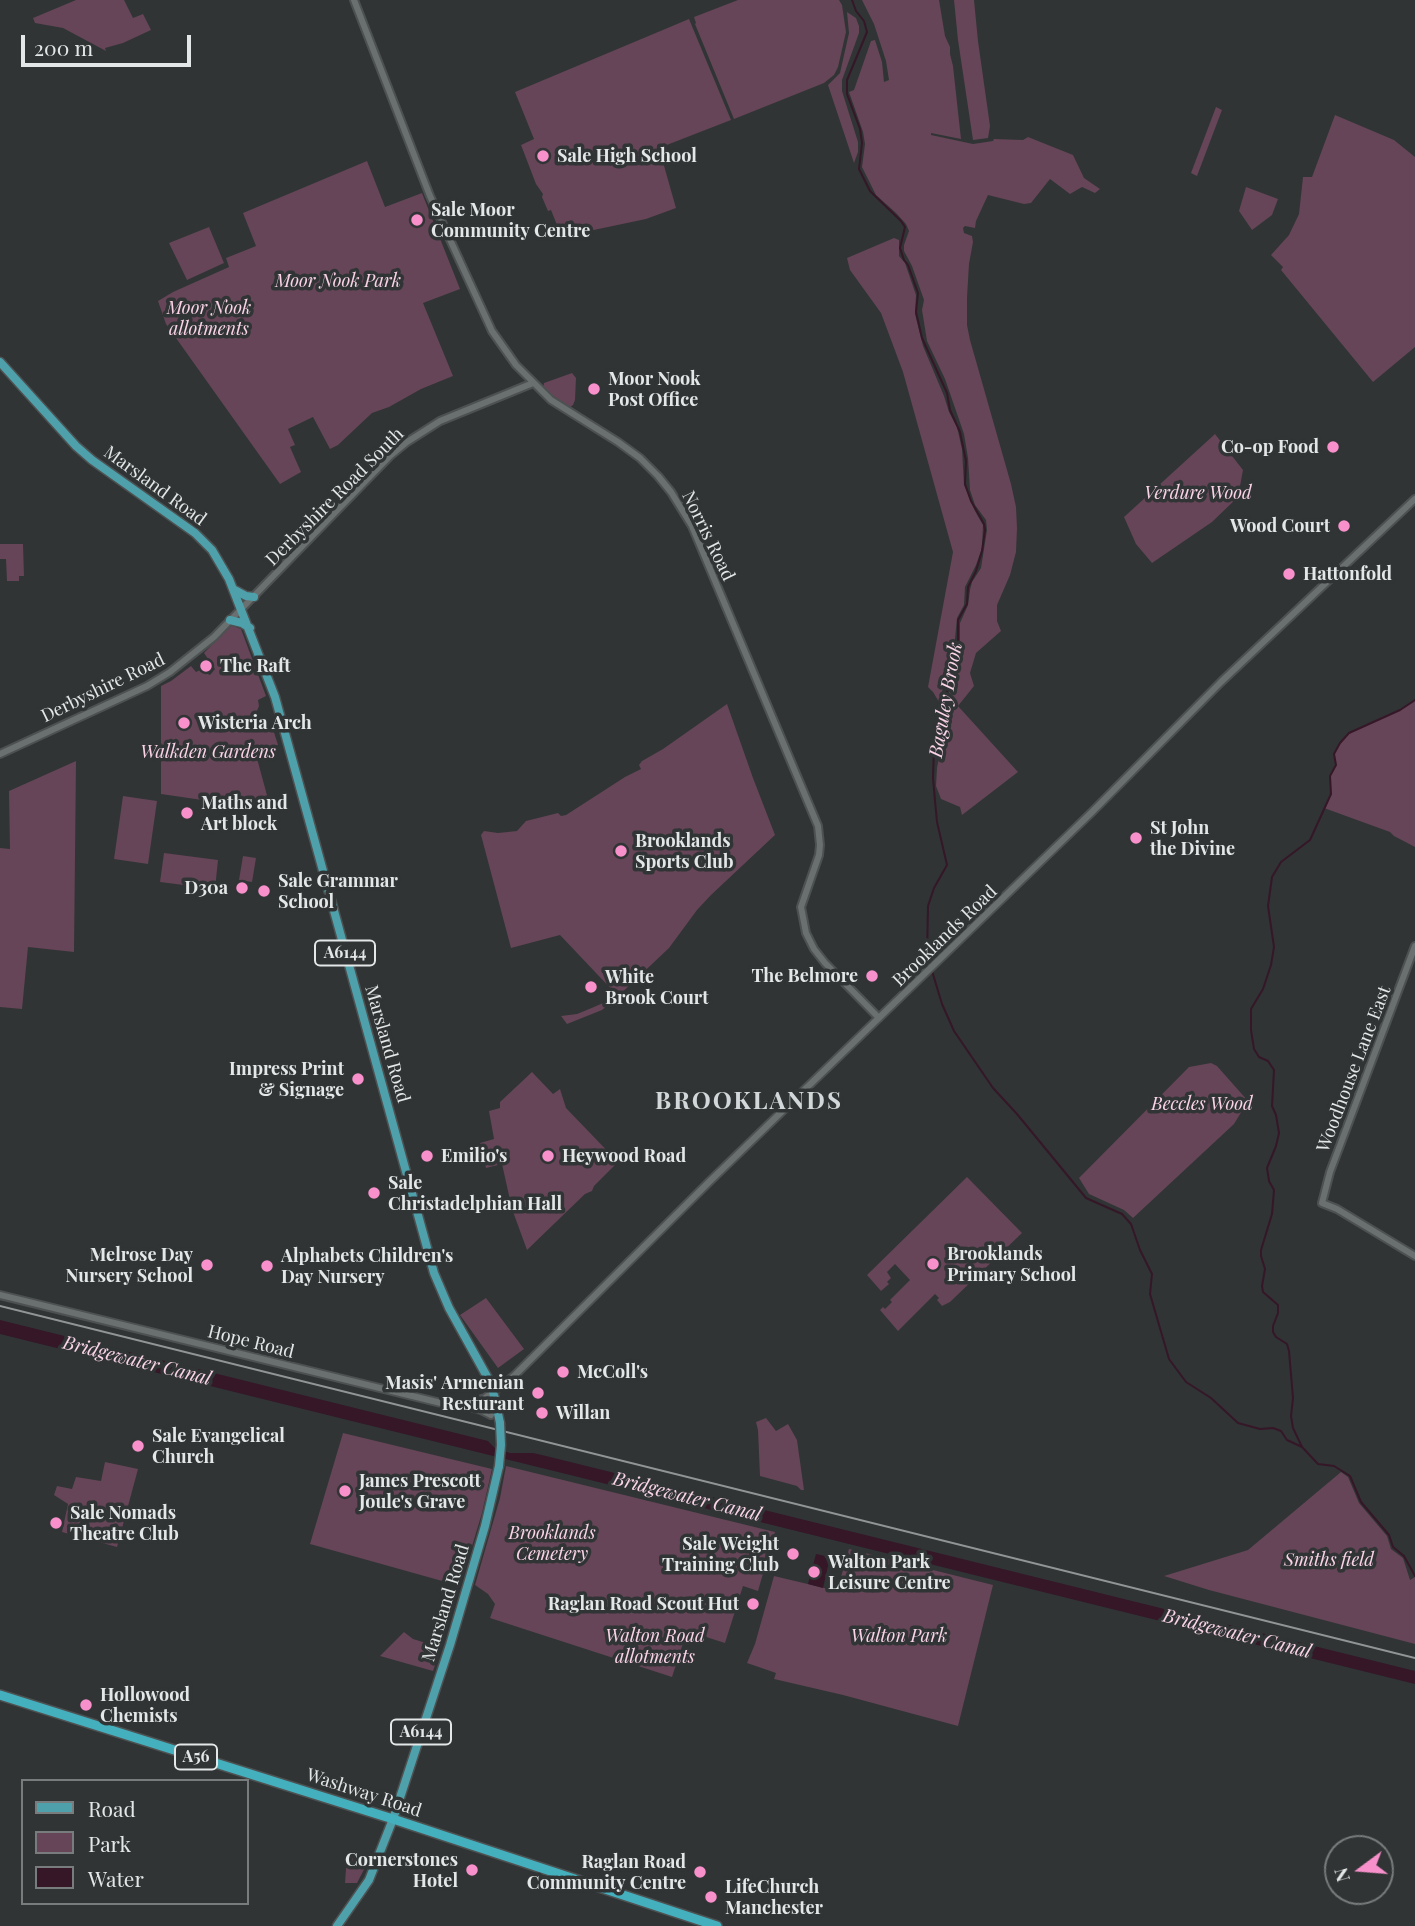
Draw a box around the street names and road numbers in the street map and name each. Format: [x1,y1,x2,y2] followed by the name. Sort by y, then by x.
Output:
[262,424,408,570] street label: Derbyshire Road South
[100,442,210,530] street label: Marsland Road
[677,488,739,584] street label: Norris Road
[38,649,168,727] street label: Derbyshire Road
[888,881,1002,991] street label: Brooklands Road
[315,940,375,965] road number: A6144
[360,983,414,1105] street label: Marsland Road
[1312,983,1396,1155] street label: Woodhouse Lane East
[206,1321,296,1363] street label: Hope Road
[418,1542,474,1664] street label: Marsland Road
[391,1720,451,1744] road number: A6144
[175,1744,217,1770] road number: A56
[304,1764,424,1822] street label: Washway Road

